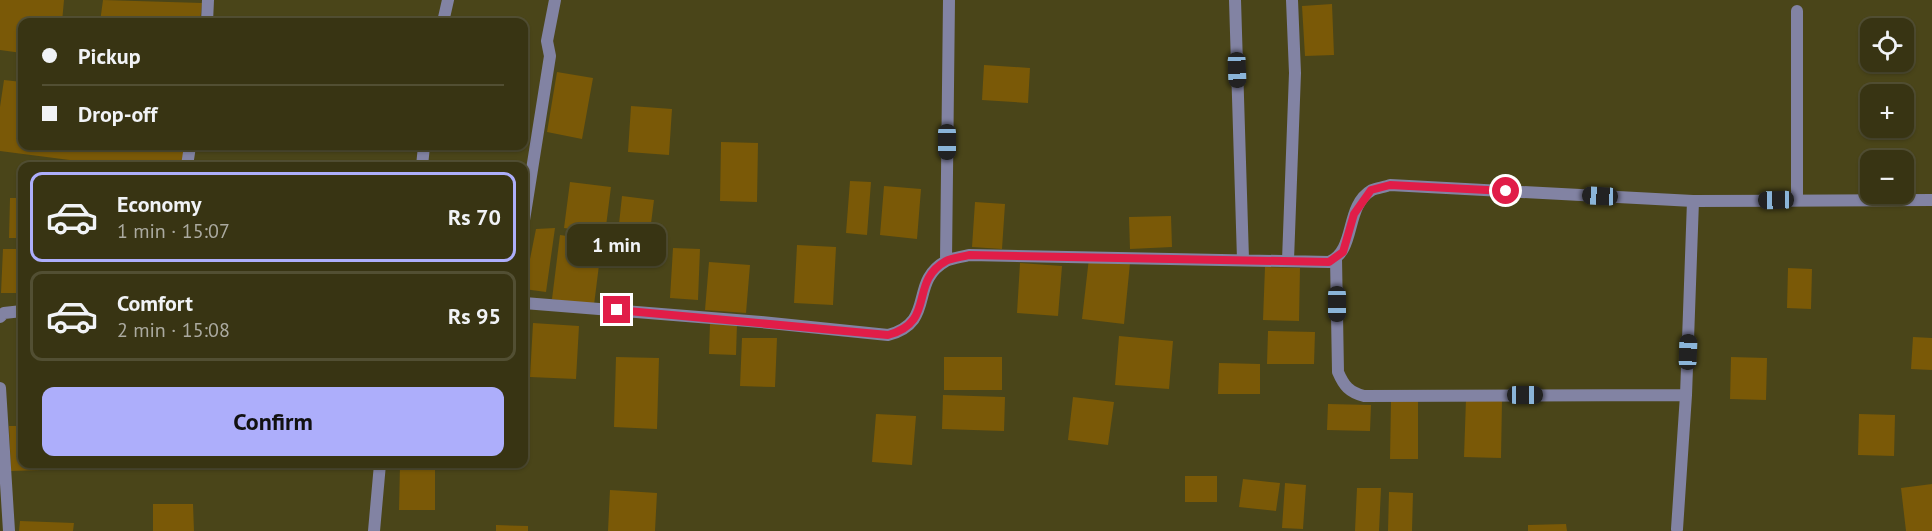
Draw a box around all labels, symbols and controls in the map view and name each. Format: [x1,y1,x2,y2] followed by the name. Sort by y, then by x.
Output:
[1860,18,1914,204] map controls
[1860,18,1914,72] button: locate
[78,42,141,70] text: Pickup
[1227,52,1247,88] car
[1860,84,1914,138] button: +
[78,100,157,128] text: Drop-off
[938,124,956,160] car
[1860,150,1914,204] button: −
[1492,177,1519,204] route start
[1582,186,1618,206] car
[45,190,99,244] icon: car
[117,190,201,218] text: Economy
[1758,191,1794,209] car
[448,203,501,231] text: Rs 70
[117,218,230,244] text: 1 min · 15:07
[568,223,666,265] callout: 1 min
[592,232,641,258] text: 1 min
[1328,286,1346,322] car
[45,289,99,343] icon: car
[117,289,193,317] text: Comfort
[603,296,630,323] route end
[448,302,501,330] text: Rs 95
[117,317,230,343] text: 2 min · 15:08
[1678,334,1698,370] car
[1507,386,1543,404] car
[42,387,504,456] button: Confirm

